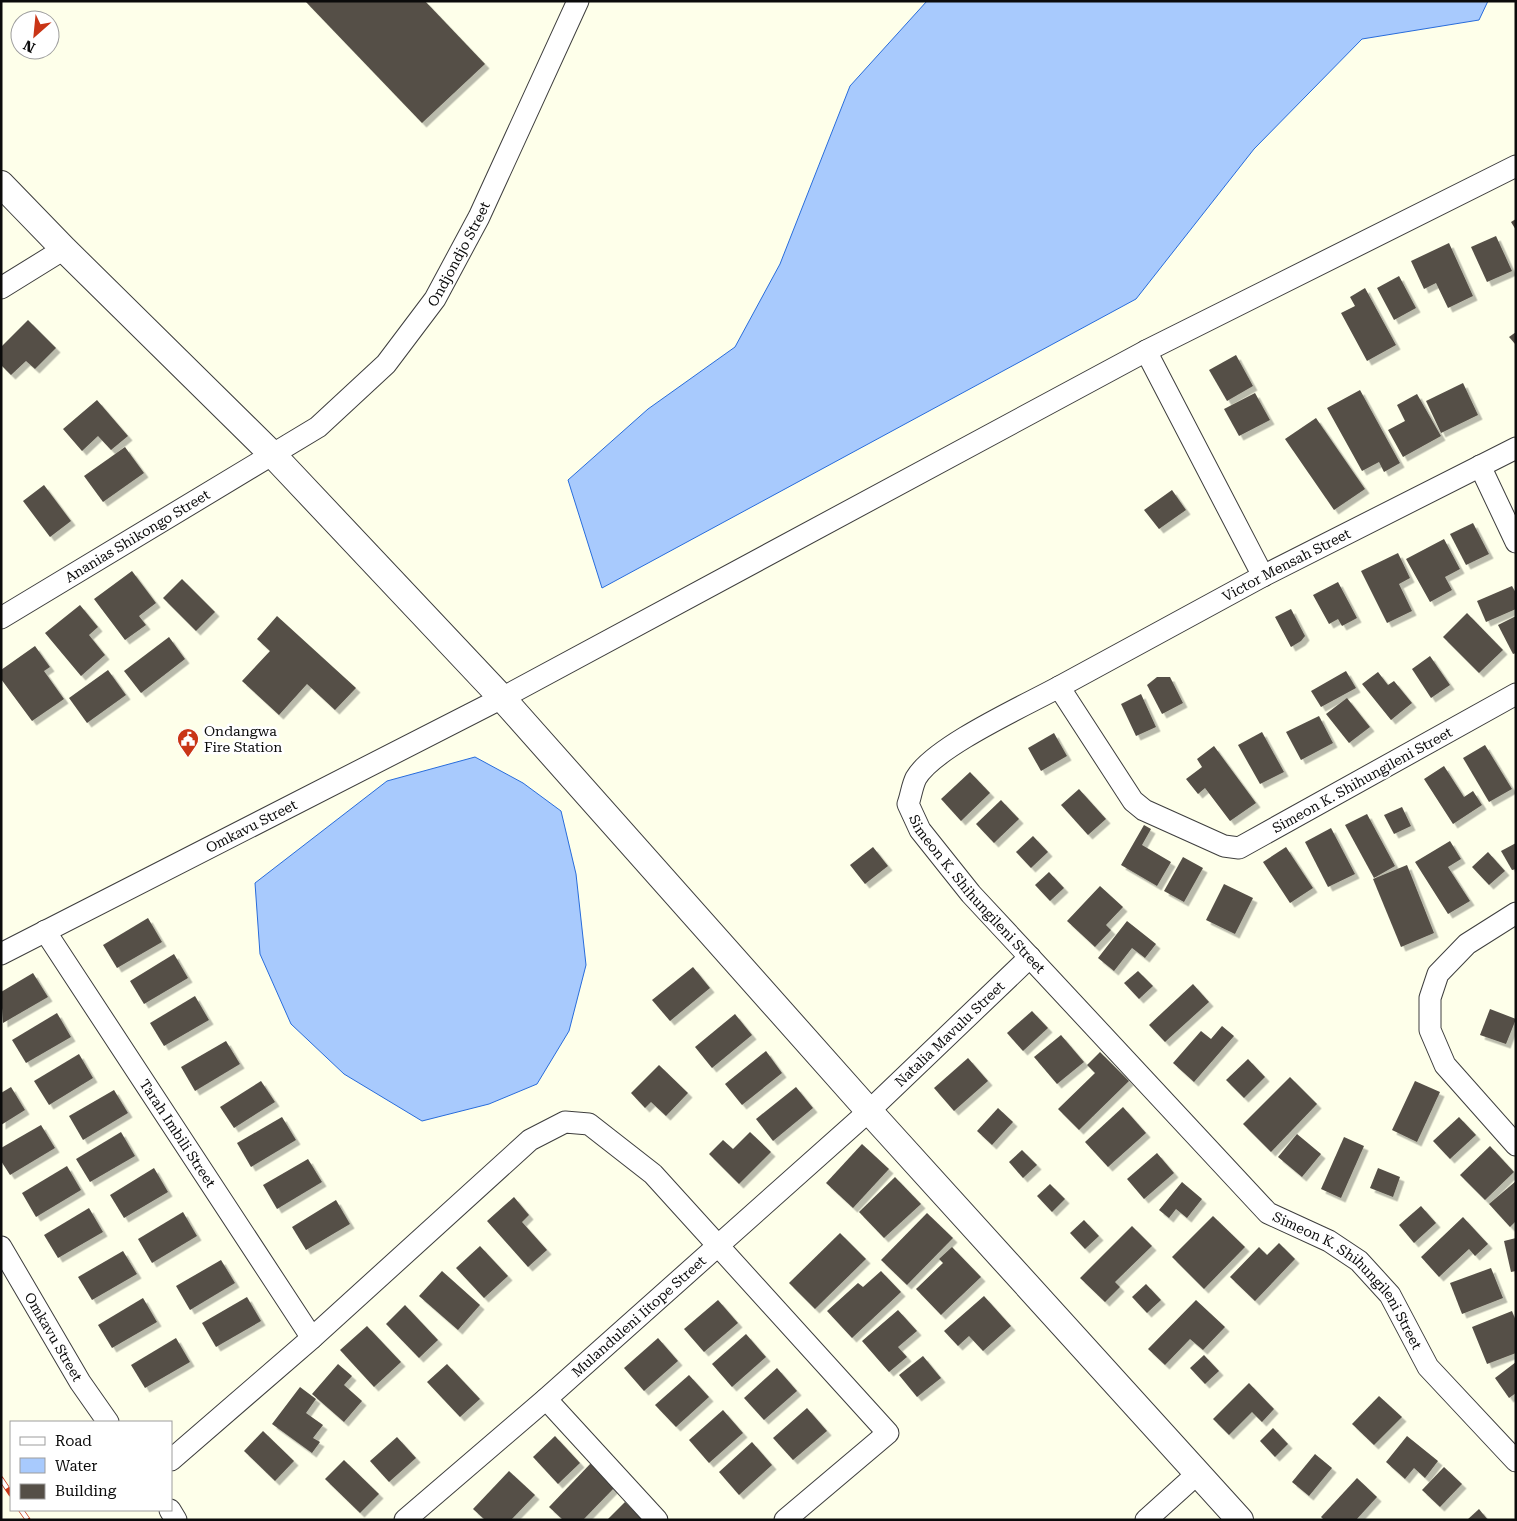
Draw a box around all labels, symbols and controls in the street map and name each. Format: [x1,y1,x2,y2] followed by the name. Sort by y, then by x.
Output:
[10,10,60,60] north arrow
[20,37,38,56] text: N
[424,199,493,310] street label: Ondjondjo Street
[62,486,212,586] street label: Ananias Shikongo Street
[1219,525,1353,605] street label: Victor Mensah Street
[204,723,282,755] place label: Ondangwa Fire Station
[1269,724,1455,836] street label: Simeon K. Shihungileni Street
[176,727,200,758] public building icon: Ondangwa Fire Station
[203,796,299,856] street label: Omkavu Street
[906,812,1049,976] street label: Simeon K. Shihungileni Street
[891,978,1008,1090] street label: Natalia Mavulu Street
[137,1076,219,1190] street label: Tarah Imbili Street
[1270,1208,1425,1352] street label: Simeon K. Shihungileni Street
[569,1253,709,1380] street label: Mulanduleni Iitope Street
[21,1290,86,1384] street label: Omkavu Street
[10,1421,172,1511] legend
[55,1432,92,1450] text: Road
[55,1457,97,1475] text: Water
[55,1482,117,1500] text: Building

